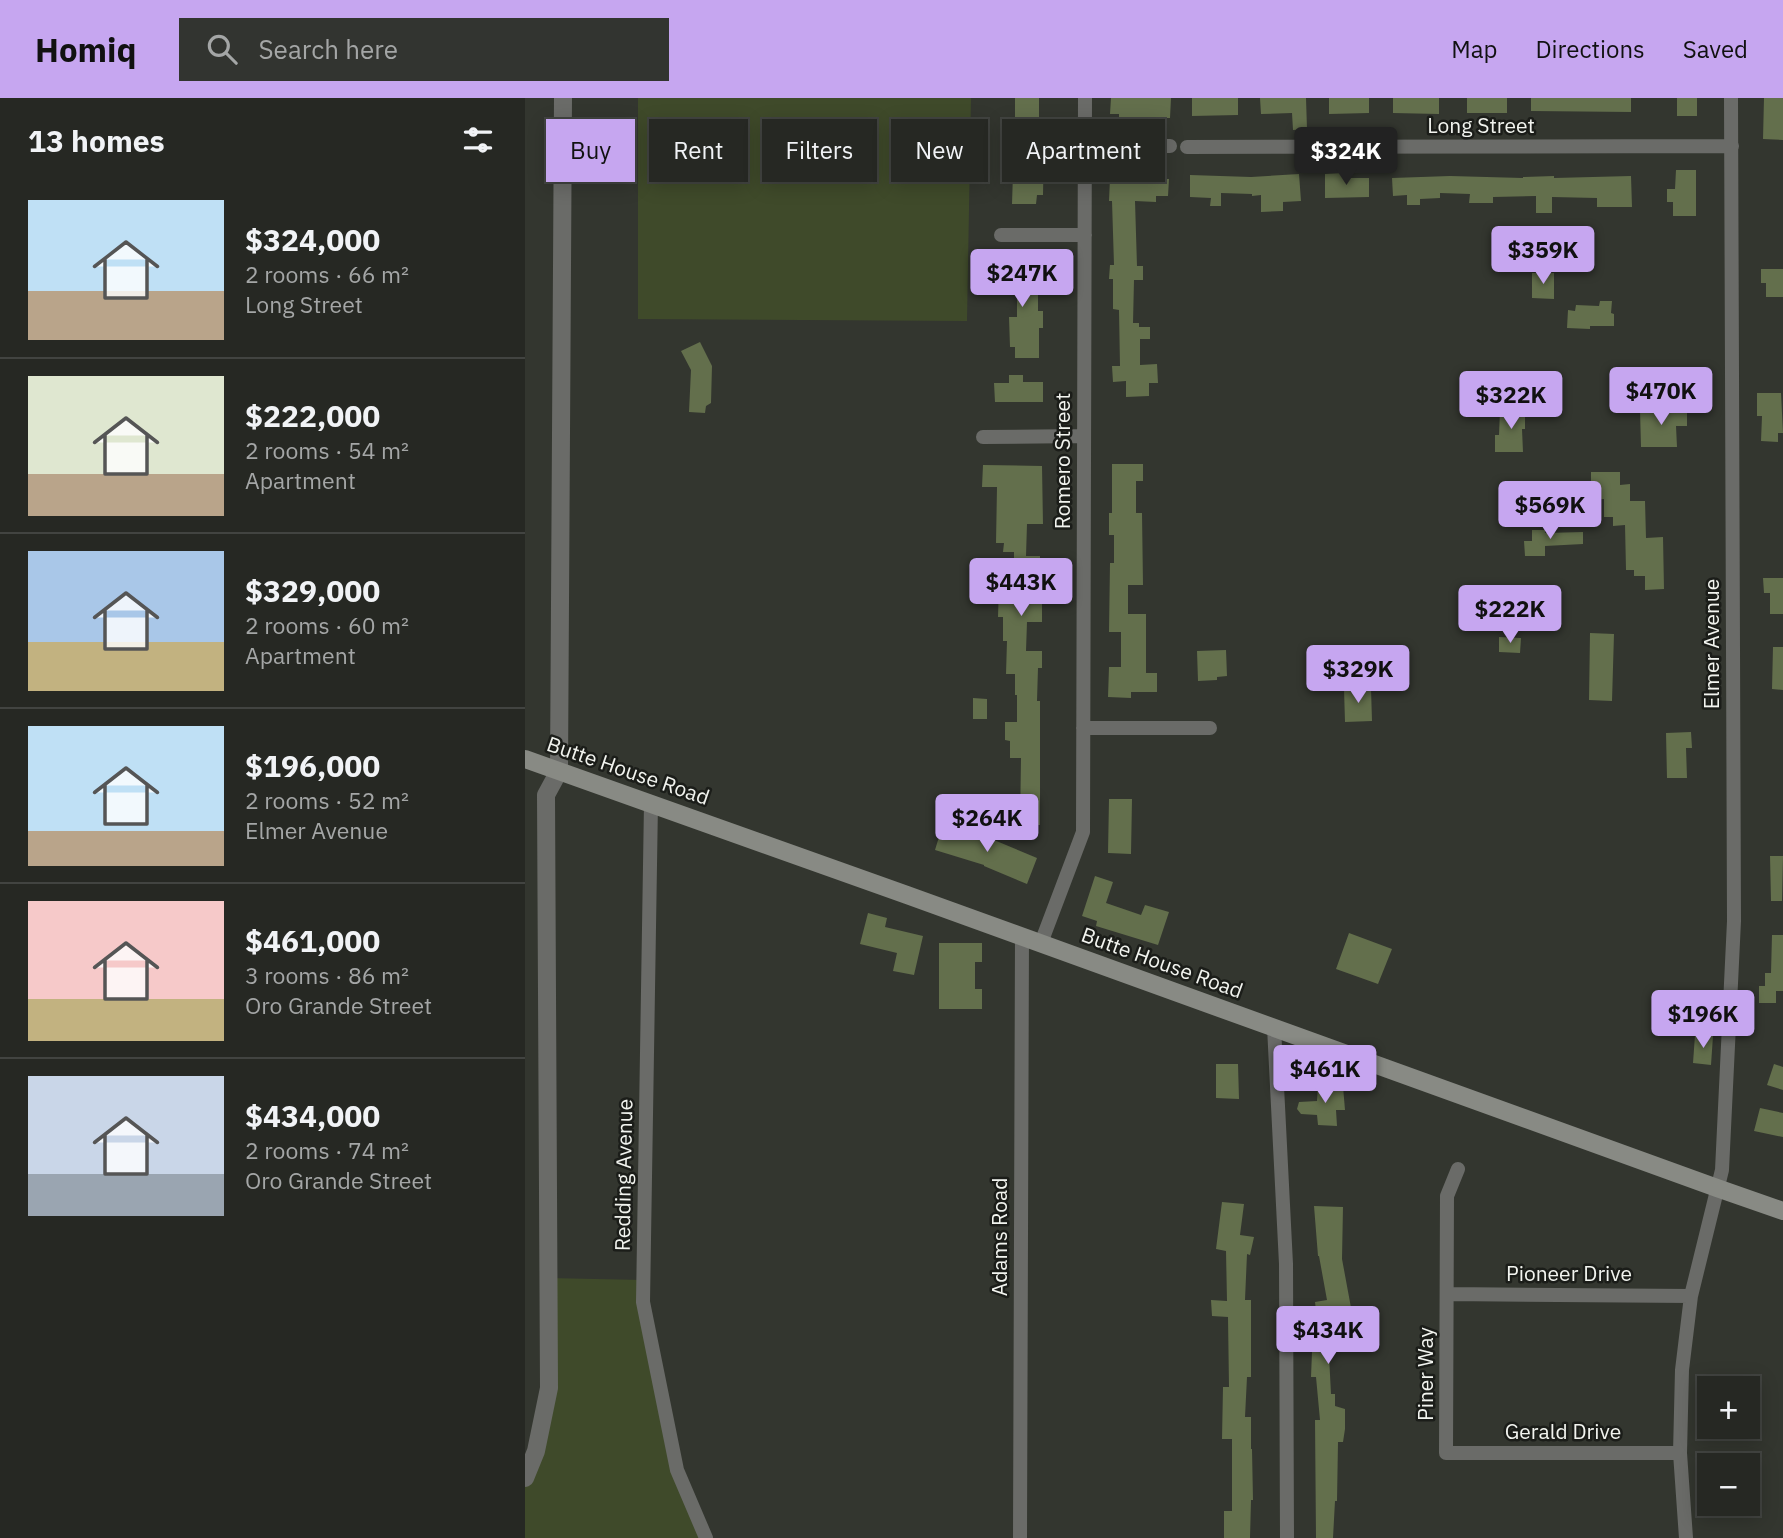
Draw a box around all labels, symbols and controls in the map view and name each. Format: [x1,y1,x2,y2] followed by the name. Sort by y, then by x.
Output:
[179,18,669,81] search box
[35,28,137,71] text: Homiq
[203,30,241,68] icon: search
[259,32,398,66] text: Search here
[1451,33,1497,65] text: Map
[1535,33,1645,65] text: Directions
[1683,33,1748,65] text: Saved
[1427,111,1535,139] street label: Long Street
[546,119,635,182] chip: Buy
[649,119,748,182] chip: Rent
[762,119,877,182] chip: Filters
[891,119,988,182] chip: New
[1002,119,1165,182] chip: Apartment
[28,121,165,160] text: 13 homes
[459,121,497,159] icon: filters
[1297,127,1395,187] pin: $324K
[1310,135,1382,165] text: $324K
[245,220,380,259] text: $324,000
[1494,226,1592,286] pin: $359K
[84,228,168,312] icon: home
[1507,234,1579,264] text: $359K
[973,250,1071,309] pin: $247K
[986,257,1058,287] text: $247K
[245,259,409,289] text: 2 rooms · 66 m²
[245,289,363,319] text: Long Street
[1612,368,1710,427] pin: $470K
[1462,372,1560,431] pin: $322K
[1625,375,1697,405] text: $470K
[1475,379,1547,409] text: $322K
[1048,393,1076,529] street label: Romero Street
[245,396,380,435] text: $222,000
[84,404,168,488] icon: home
[245,435,409,465] text: 2 rooms · 54 m²
[245,465,356,495] text: Apartment
[1501,482,1599,541] pin: $569K
[1514,489,1586,519] text: $569K
[972,559,1070,618] pin: $443K
[985,566,1057,596] text: $443K
[245,571,380,610] text: $329,000
[84,579,168,663] icon: home
[1697,579,1725,709] street label: Elmer Avenue
[1461,586,1559,645] pin: $222K
[1474,593,1546,623] text: $222K
[245,610,409,640] text: 2 rooms · 60 m²
[245,640,356,670] text: Apartment
[1309,646,1407,705] pin: $329K
[1322,653,1394,683] text: $329K
[543,729,713,811] street label: Butte House Road
[245,746,380,785] text: $196,000
[84,754,168,838] icon: home
[245,785,409,815] text: 2 rooms · 52 m²
[938,794,1036,854] pin: $264K
[951,802,1023,832] text: $264K
[245,815,388,845] text: Elmer Avenue
[1078,920,1247,1004] street label: Butte House Road
[245,921,380,960] text: $461,000
[84,929,168,1013] icon: home
[245,960,409,990] text: 3 rooms · 86 m²
[245,990,432,1020] text: Oro Grande Street
[1654,990,1752,1050] pin: $196K
[1667,998,1739,1028] text: $196K
[1276,1046,1374,1105] pin: $461K
[1289,1053,1361,1083] text: $461K
[245,1096,380,1135] text: $434,000
[608,1099,638,1251] street label: Redding Avenue
[84,1104,168,1188] icon: home
[245,1135,409,1165] text: 2 rooms · 74 m²
[245,1165,432,1195] text: Oro Grande Street
[985,1178,1013,1296] street label: Adams Road
[1506,1259,1632,1287] street label: Pioneer Drive
[1279,1306,1377,1366] pin: $434K
[1292,1314,1364,1344] text: $434K
[1411,1326,1439,1421] street label: Piner Way
[1697,1376,1760,1516] map controls
[1697,1376,1760,1439] button: +
[1505,1417,1621,1445] street label: Gerald Drive
[1697,1453,1760,1516] button: −

